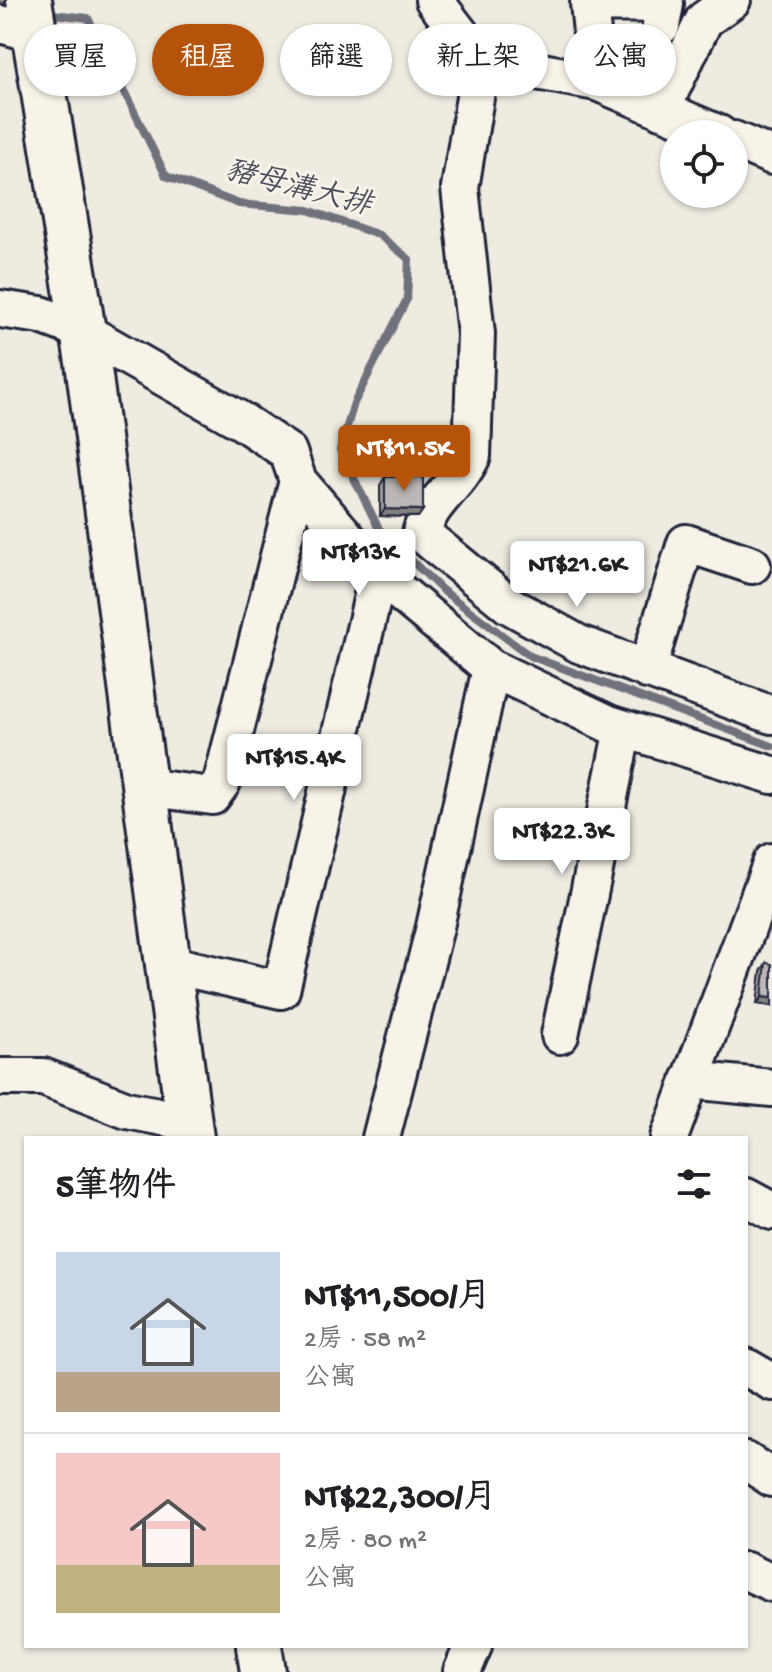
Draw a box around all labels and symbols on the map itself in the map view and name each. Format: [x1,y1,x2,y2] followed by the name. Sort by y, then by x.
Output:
[221,153,378,226] water label: 豬母溝大排
[321,425,487,493] pin: NT$11.5K
[294,529,424,597] pin: NT$13K
[494,541,660,609] pin: NT$21.6K
[211,734,377,802] pin: NT$15.4K
[479,808,645,876] pin: NT$22.3K

